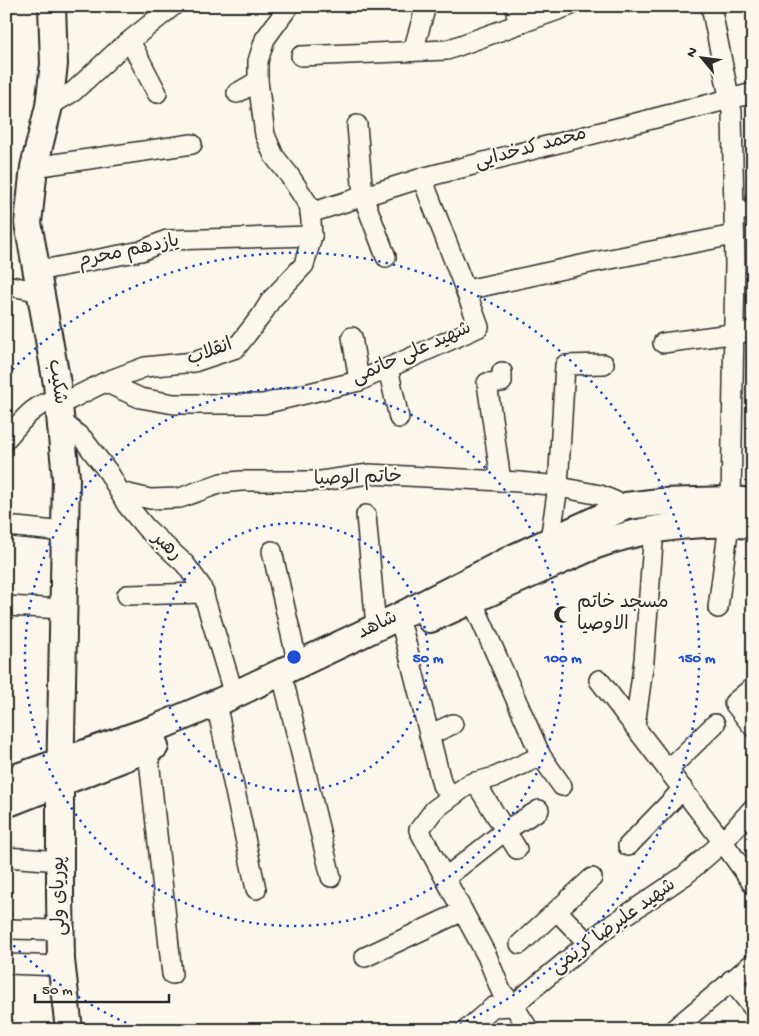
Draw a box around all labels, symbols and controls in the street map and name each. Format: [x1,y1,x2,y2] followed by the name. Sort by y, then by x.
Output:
[676,32,726,82] north arrow
[683,45,702,61] text: N
[473,123,589,175] street label: محمد کدخدایی
[76,230,182,274] street label: یازدهم محرم
[349,317,475,391] street label: شهید علی حاتمی
[184,334,236,372] street label: انقلاب
[41,358,71,406] street label: شکیب
[313,466,403,492] street label: خاتم الوصیا
[145,526,186,566] street label: رهبر
[577,592,668,637] place label: مسجد خاتم الاوصیا
[553,604,573,624] mosque icon: مسجد خاتم الاوصیا
[354,607,402,645] street label: شاهد
[285,648,303,666] centre of rings
[413,650,444,668] text: 50 m
[543,650,582,668] text: 100 m
[678,650,716,668] text: 150 m
[48,856,72,936] street label: پوریای ولی
[547,874,681,980] street label: شهید علیرضا کریمی
[35,971,169,1003] scale bar
[42,982,73,1000] text: 50 m

